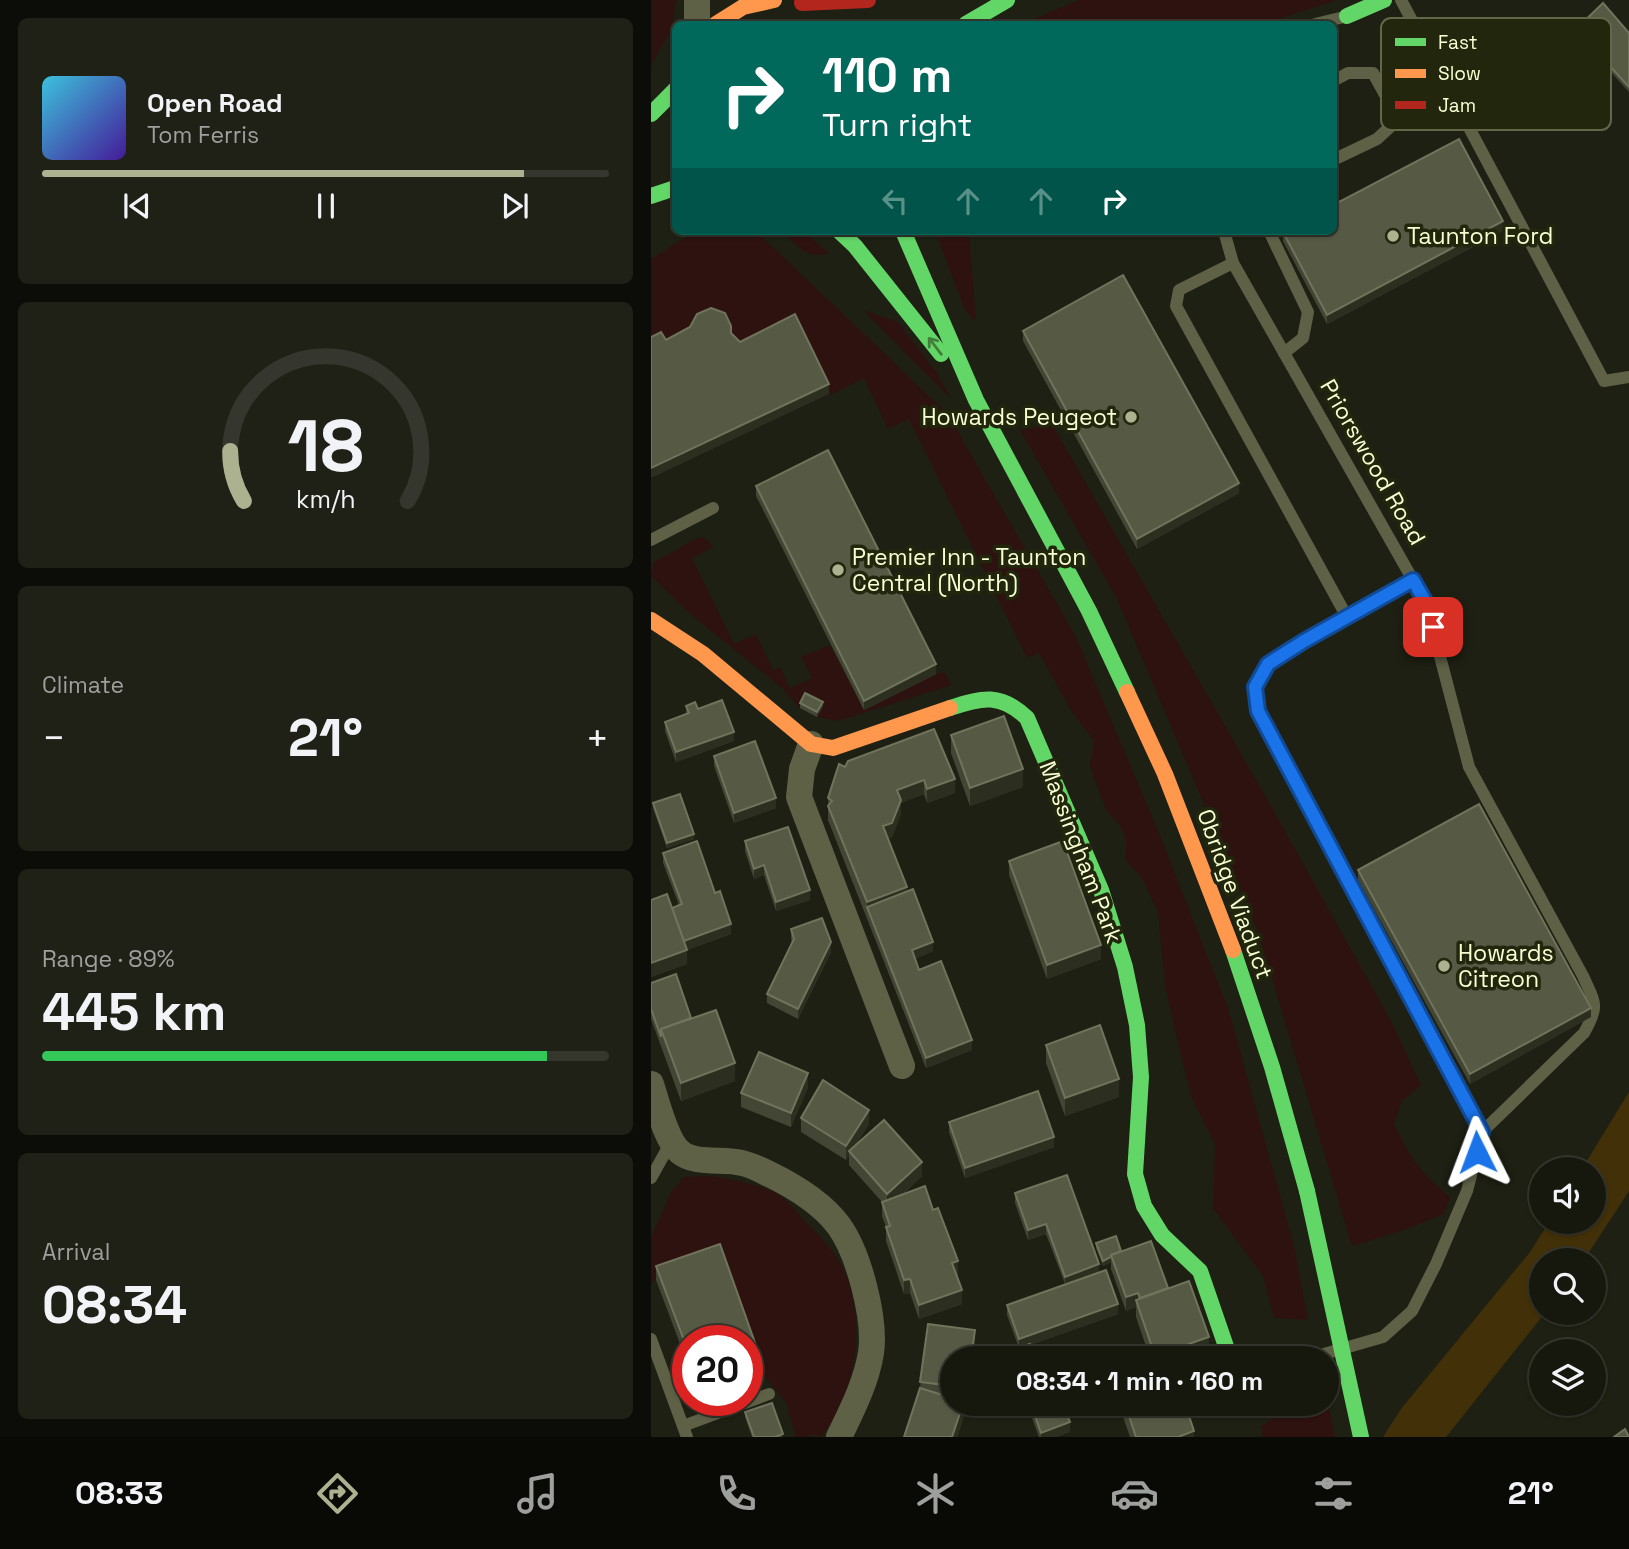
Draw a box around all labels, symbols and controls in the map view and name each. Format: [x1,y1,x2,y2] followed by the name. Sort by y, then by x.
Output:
[1381,18,1611,130] legend
[1438,30,1478,55] text: Fast
[822,44,952,106] text: 110 m
[707,49,798,140] icon: right
[1438,61,1481,86] text: Slow
[147,86,283,120] text: Open Road
[1438,93,1476,118] text: Jam
[822,105,972,145] text: Turn right
[147,120,259,150] text: Tom Ferris
[876,182,914,220] icon: left
[949,182,987,220] icon: ahead
[1022,182,1060,220] icon: ahead
[1095,182,1133,220] icon: right
[118,187,156,225] icon: previous
[307,187,345,225] icon: pause
[496,187,534,225] icon: next
[1407,221,1553,251] place label: Taunton Ford
[1385,228,1401,244] marker: Taunton Ford
[927,337,942,355] one-way arrow
[1313,374,1433,550] street label: Priorswood Road
[287,399,364,492] text: 18
[922,402,1117,432] place label: Howards Peugeot
[1123,409,1139,425] marker: Howards Peugeot
[296,482,355,514] text: km/h
[852,542,1086,598] place label: Premier Inn - Taunton Central (North)
[830,562,846,578] marker: Premier Inn - Taunton Central (North)
[1403,597,1463,657] pin
[1414,608,1452,646] icon: arrive
[42,670,124,700] text: Climate
[288,705,363,771] text: 21°
[42,714,66,762] text: −
[585,714,609,762] text: +
[1032,757,1130,947] street label: Massingham Park
[1190,805,1280,983] street label: Obridge Viaduct
[1458,938,1554,994] place label: Howards Citreon
[42,944,175,974] text: Range · 89%
[1436,958,1452,974] marker: Howards Citreon
[42,979,226,1045] text: 445 km
[1440,1115,1514,1189] position arrow
[1529,1157,1606,1416] map controls
[1529,1157,1606,1234] button: sound
[42,1237,110,1267] text: Arrival
[1529,1248,1606,1325] button: search
[42,1272,187,1338] text: 08:34
[672,1325,763,1416] speed limit sign: 20
[1529,1339,1606,1416] button: layers
[1016,1364,1263,1398] text: 08:34 · 1 min · 160 m
[313,1469,362,1518] icon: directions
[513,1469,562,1518] icon: music
[712,1469,761,1518] icon: phone
[911,1469,960,1518] icon: climate
[1110,1469,1159,1518] icon: car
[1309,1469,1358,1518] icon: filters
[75,1473,163,1513] text: 08:33
[1508,1473,1554,1513] text: 21°

